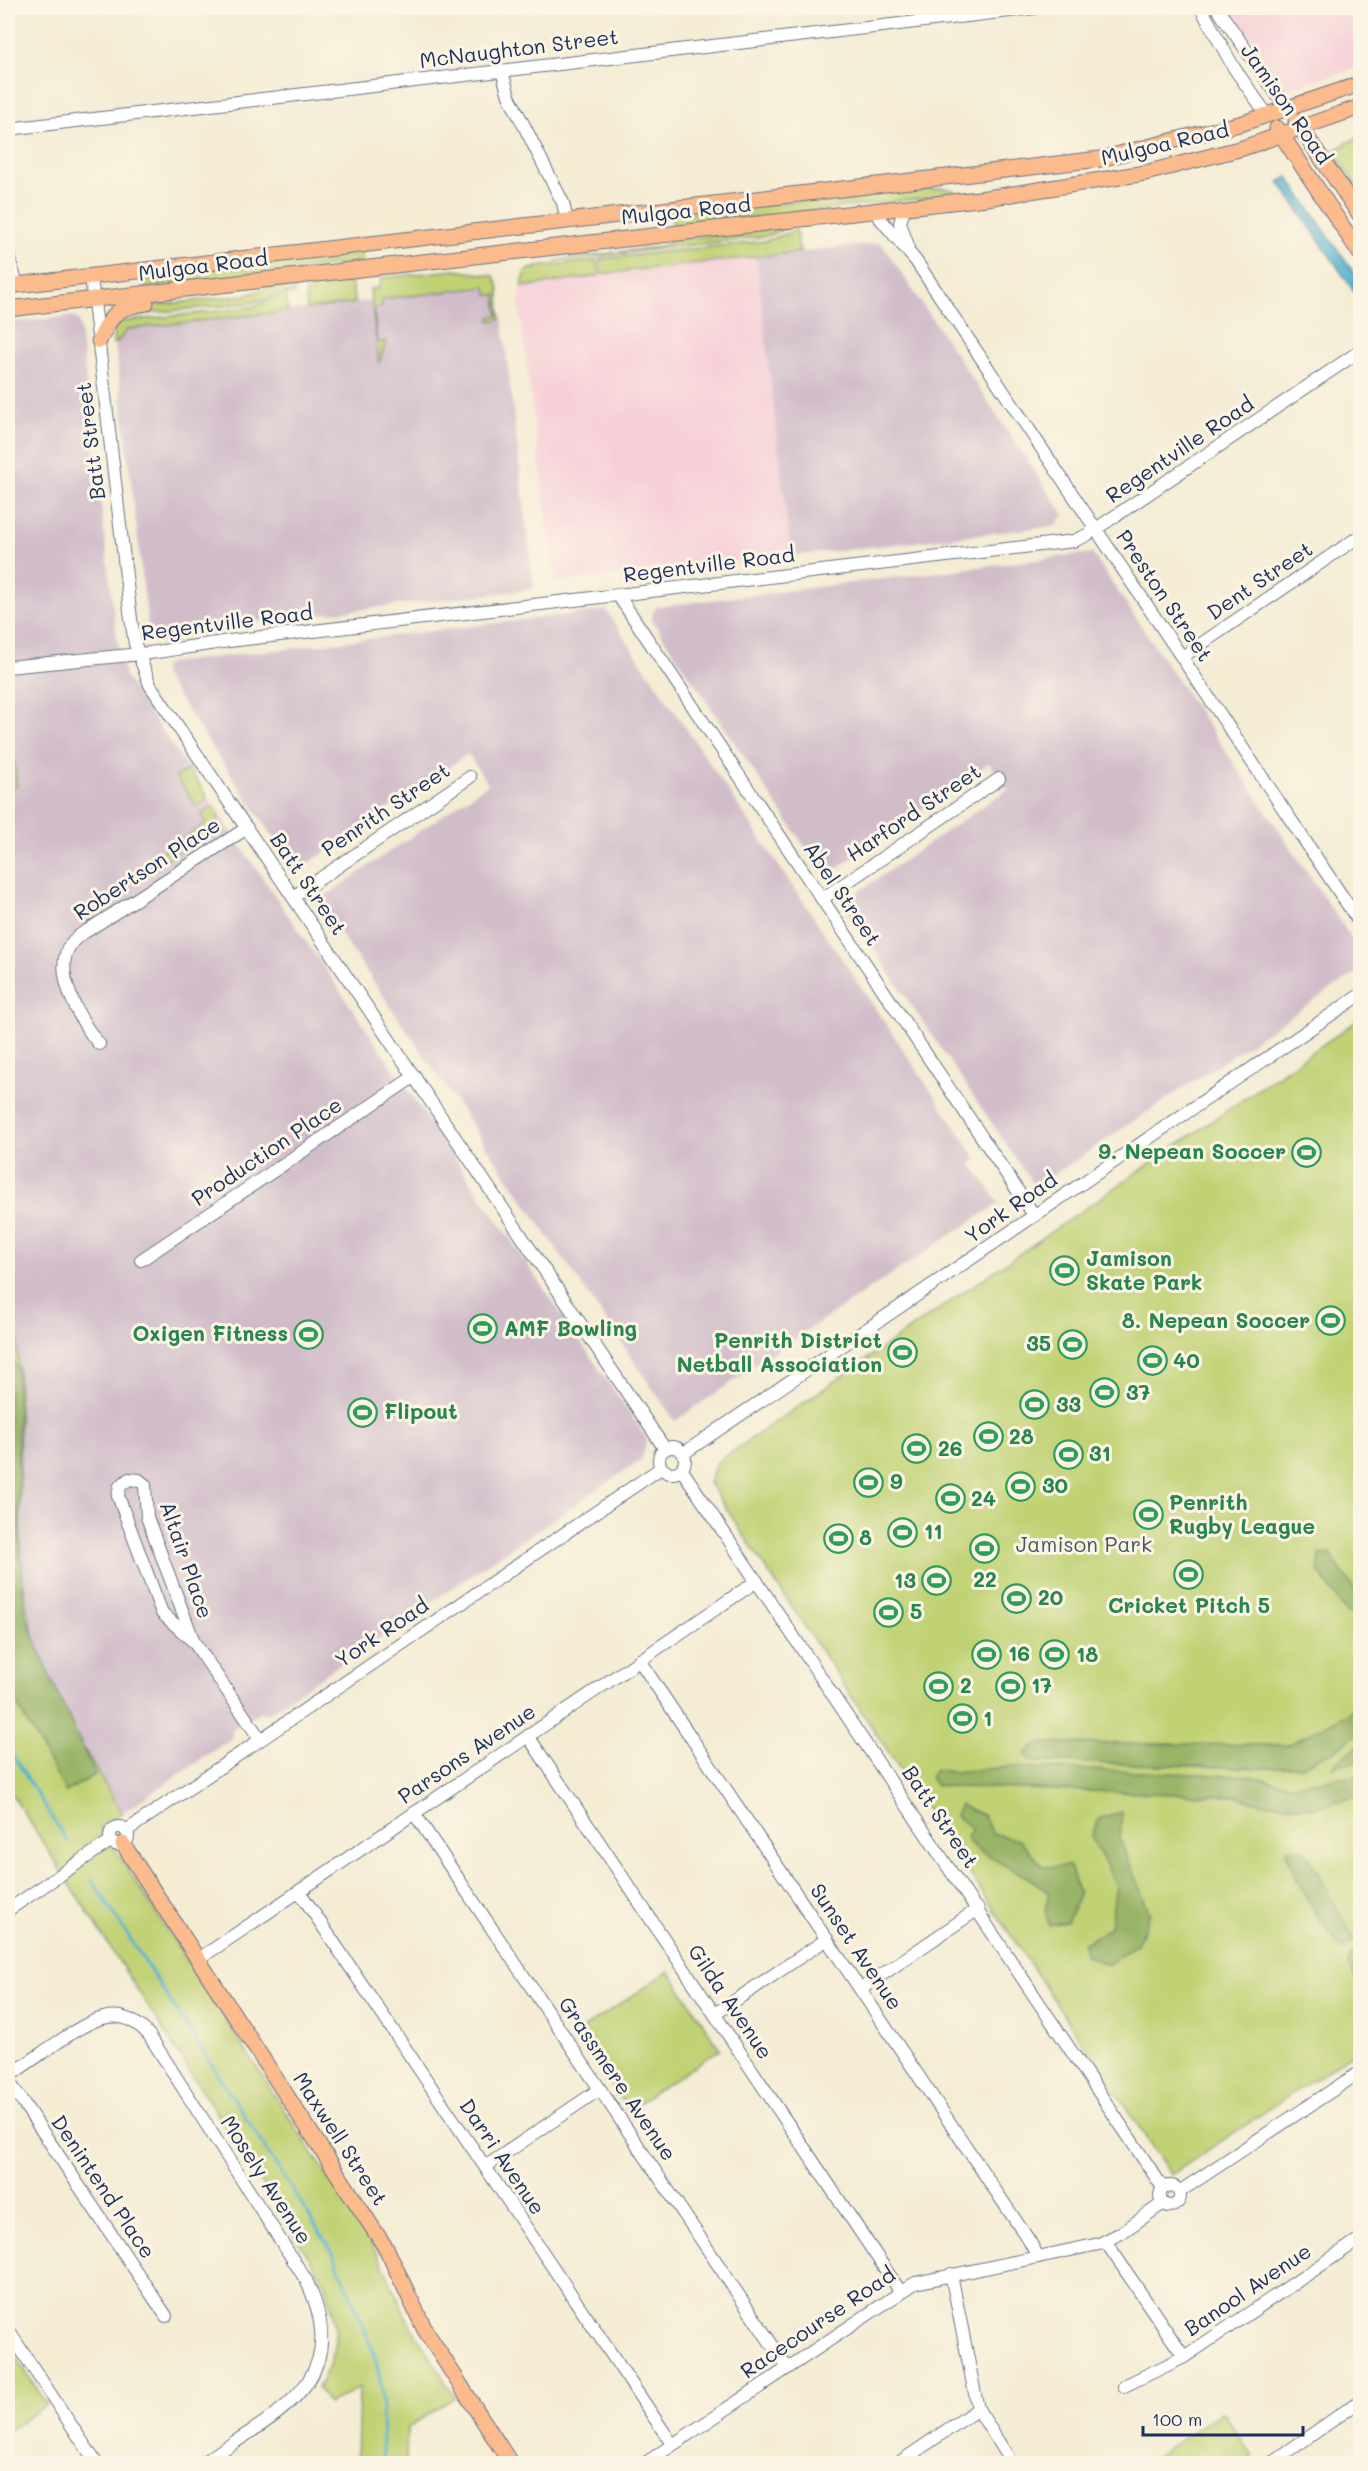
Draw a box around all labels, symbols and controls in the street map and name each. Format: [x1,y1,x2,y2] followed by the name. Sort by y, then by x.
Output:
[418,22,620,73] street label: McNaughton Street
[1236,38,1339,169] street label: Jamison Road
[1098,115,1231,170] street label: Mulgoa Road
[620,189,752,230] street label: Mulgoa Road
[137,243,269,286] street label: Mulgoa Road
[69,381,110,501] street label: Batt Street
[1100,389,1258,508] street label: Regentville Road
[1111,524,1219,666] street label: Preston Street
[1201,534,1317,625] street label: Dent Street
[622,540,796,587] street label: Regentville Road
[140,598,314,645] street label: Regentville Road
[316,756,455,862] street label: Penrith Street
[841,757,986,867] street label: Harford Street
[68,810,225,925] street label: Robertson Place
[265,827,353,940] street label: Batt Street
[799,836,888,950] street label: Abel Street
[186,1090,347,1211] street label: Production Place
[1291,1136,1323,1168] sports icon: 9. Nepean Soccer
[1098,1137,1286,1164] place label: 9. Nepean Soccer
[959,1165,1062,1248] street label: York Road
[1086,1244,1202,1295] place label: Jamison Skate Park
[1049,1255,1081,1287] sports icon: Jamison Skate Park
[1315,1305,1347,1337] sports icon: 8. Nepean Soccer
[1122,1306,1310,1333] place label: 8. Nepean Soccer
[467,1313,499,1345] sports icon: AMF Bowling
[504,1314,637,1341] place label: AMF Bowling
[293,1318,325,1350] sports icon: Oxigen Fitness
[133,1319,288,1346] place label: Oxigen Fitness
[677,1326,882,1377] place label: Penrith District Netball Association
[1056,1328,1088,1360] sports icon: 35
[1026,1329,1051,1356] place label: 35
[887,1337,919,1369] sports icon: Penrith District Netball Association
[1136,1345,1168,1377] sports icon: 40
[1173,1346,1200,1373] place label: 40
[1089,1377,1121,1409] sports icon: 37
[1126,1378,1151,1405] place label: 37
[1019,1389,1051,1421] sports icon: 33
[1056,1390,1081,1417] place label: 33
[347,1396,379,1428] sports icon: Flipout
[384,1397,458,1424] place label: Flipout
[972,1421,1004,1453] sports icon: 28
[1009,1422,1034,1449] place label: 28
[901,1433,933,1465] sports icon: 26
[938,1434,962,1461] place label: 26
[1052,1438,1084,1470] sports icon: 31
[1089,1439,1111,1466] place label: 31
[853,1466,885,1498] sports icon: 9
[890,1467,903,1494] place label: 9
[1005,1470,1037,1502] sports icon: 30
[1042,1471,1068,1498] place label: 30
[934,1483,966,1515] sports icon: 24
[971,1484,996,1511] place label: 24
[1169,1488,1315,1540] place label: Penrith Rugby League
[155,1497,220,1622] street label: Altair Place
[1132,1499,1164,1531] sports icon: Penrith Rugby League
[887,1516,919,1548] sports icon: 11
[924,1517,943,1544] place label: 11
[822,1522,854,1554] sports icon: 8
[859,1523,872,1550] place label: 8
[1016,1530,1152,1557] park label: Jamison Park
[969,1533,1001,1565] sports icon: 22
[1173,1559,1205,1591] sports icon: Cricket Pitch 5
[921,1565,953,1597] sports icon: 13
[973,1565,997,1592] place label: 22
[894,1566,916,1593] place label: 13
[1001,1582,1033,1614] sports icon: 20
[1038,1583,1063,1610] place label: 20
[329,1591,433,1673] street label: York Road
[1108,1591,1270,1618] place label: Cricket Pitch 5
[873,1596,905,1628] sports icon: 5
[910,1597,922,1624] place label: 5
[971,1638,1003,1670] sports icon: 16
[1008,1639,1030,1666] place label: 16
[1039,1639,1071,1671] sports icon: 18
[1076,1640,1098,1667] place label: 18
[923,1670,955,1702] sports icon: 2
[994,1670,1026,1702] sports icon: 17
[960,1671,972,1698] place label: 2
[1031,1671,1052,1698] place label: 17
[392,1697,540,1809] street label: Parsons Avenue
[946,1703,978,1735] sports icon: 1
[983,1704,992,1731] place label: 1
[897,1760,985,1873] street label: Batt Street
[805,1878,909,2015] street label: Sunset Avenue
[683,1938,780,2064] street label: Gilda Avenue
[553,1991,683,2165] street label: Grassmere Avenue
[288,2066,394,2210] street label: Maxwell Street
[454,2093,552,2219] street label: Darri Avenue
[46,2109,162,2263] street label: Denintend Place
[216,2110,319,2249] street label: Mosely Avenue
[1179,2236,1316,2341] street label: Banool Avenue
[735,2260,900,2384] street label: Racecourse Road
[1143,2399,1304,2437] scale bar
[1152,2407,1202,2431] text: 100 m

